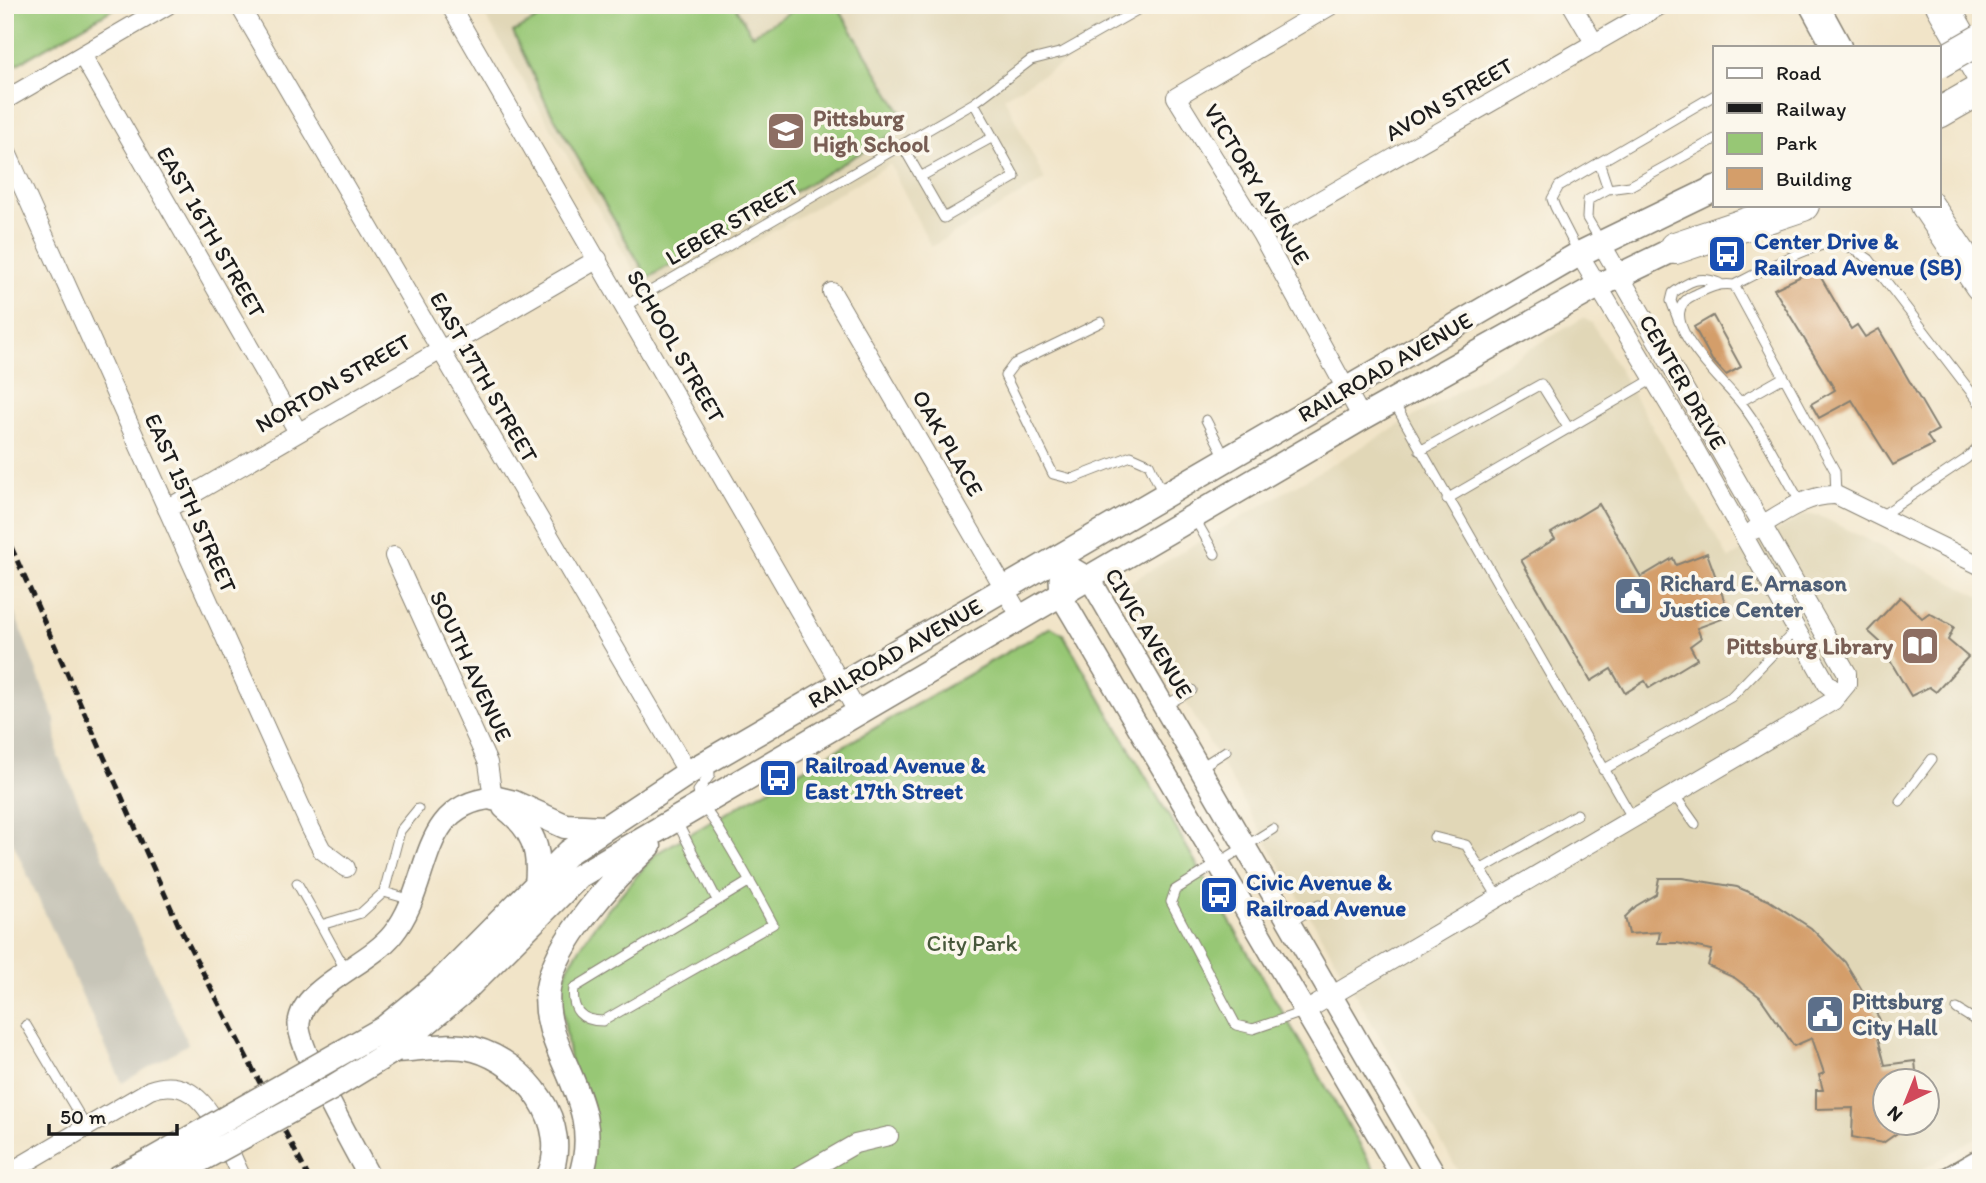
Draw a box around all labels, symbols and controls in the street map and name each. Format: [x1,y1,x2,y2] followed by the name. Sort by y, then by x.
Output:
[1713,46,1940,206] legend
[1380,51,1518,147] street label: AVON STREET
[1776,60,1822,85] text: Road
[1776,96,1846,121] text: Railway
[1198,98,1316,270] street label: VICTORY AVENUE
[813,104,930,158] place label: Pittsburg High School
[765,110,807,152] school or university icon: Pittsburg High School
[1776,130,1818,155] text: Park
[151,141,272,323] street label: EAST 16TH STREET
[1776,166,1852,191] text: Building
[660,172,804,271] street label: LEBER STREET
[1754,227,1962,281] place label: Center Drive & Railroad Avenue (SB)
[1706,233,1748,275] bus stop icon: Center Drive & Railroad Avenue (SB)
[621,265,731,427] street label: SCHOOL STREET
[424,287,544,468] street label: EAST 17TH STREET
[1293,306,1477,428] street label: RAILROAD AVENUE
[1633,309,1733,455] street label: CENTER DRIVE
[250,327,416,439] street label: NORTON STREET
[906,385,990,501] street label: OAK PLACE
[139,409,243,597] street label: EAST 15TH STREET
[1099,563,1199,704] street label: CIVIC AVENUE
[1659,569,1848,623] place label: Richard E. Arnason Justice Center
[1612,575,1654,617] public building icon: Richard E. Arnason Justice Center
[424,586,518,746] street label: SOUTH AVENUE
[803,592,987,714] street label: RAILROAD AVENUE
[1899,625,1941,667] library icon: Pittsburg Library
[1726,632,1893,660] place label: Pittsburg Library
[805,751,985,805] place label: Railroad Avenue & East 17th Street
[757,757,799,799] bus stop icon: Railroad Avenue & East 17th Street
[1246,868,1406,922] place label: Civic Avenue & Railroad Avenue
[1198,874,1240,916] bus stop icon: Civic Avenue & Railroad Avenue
[927,929,1017,957] park label: City Park
[1852,987,1944,1041] place label: Pittsburg City Hall
[1804,993,1846,1035] public building icon: Pittsburg City Hall
[1870,1068,1940,1138] north arrow
[49,1092,177,1136] scale bar
[1882,1101,1907,1127] text: N
[60,1104,107,1129] text: 50 m

